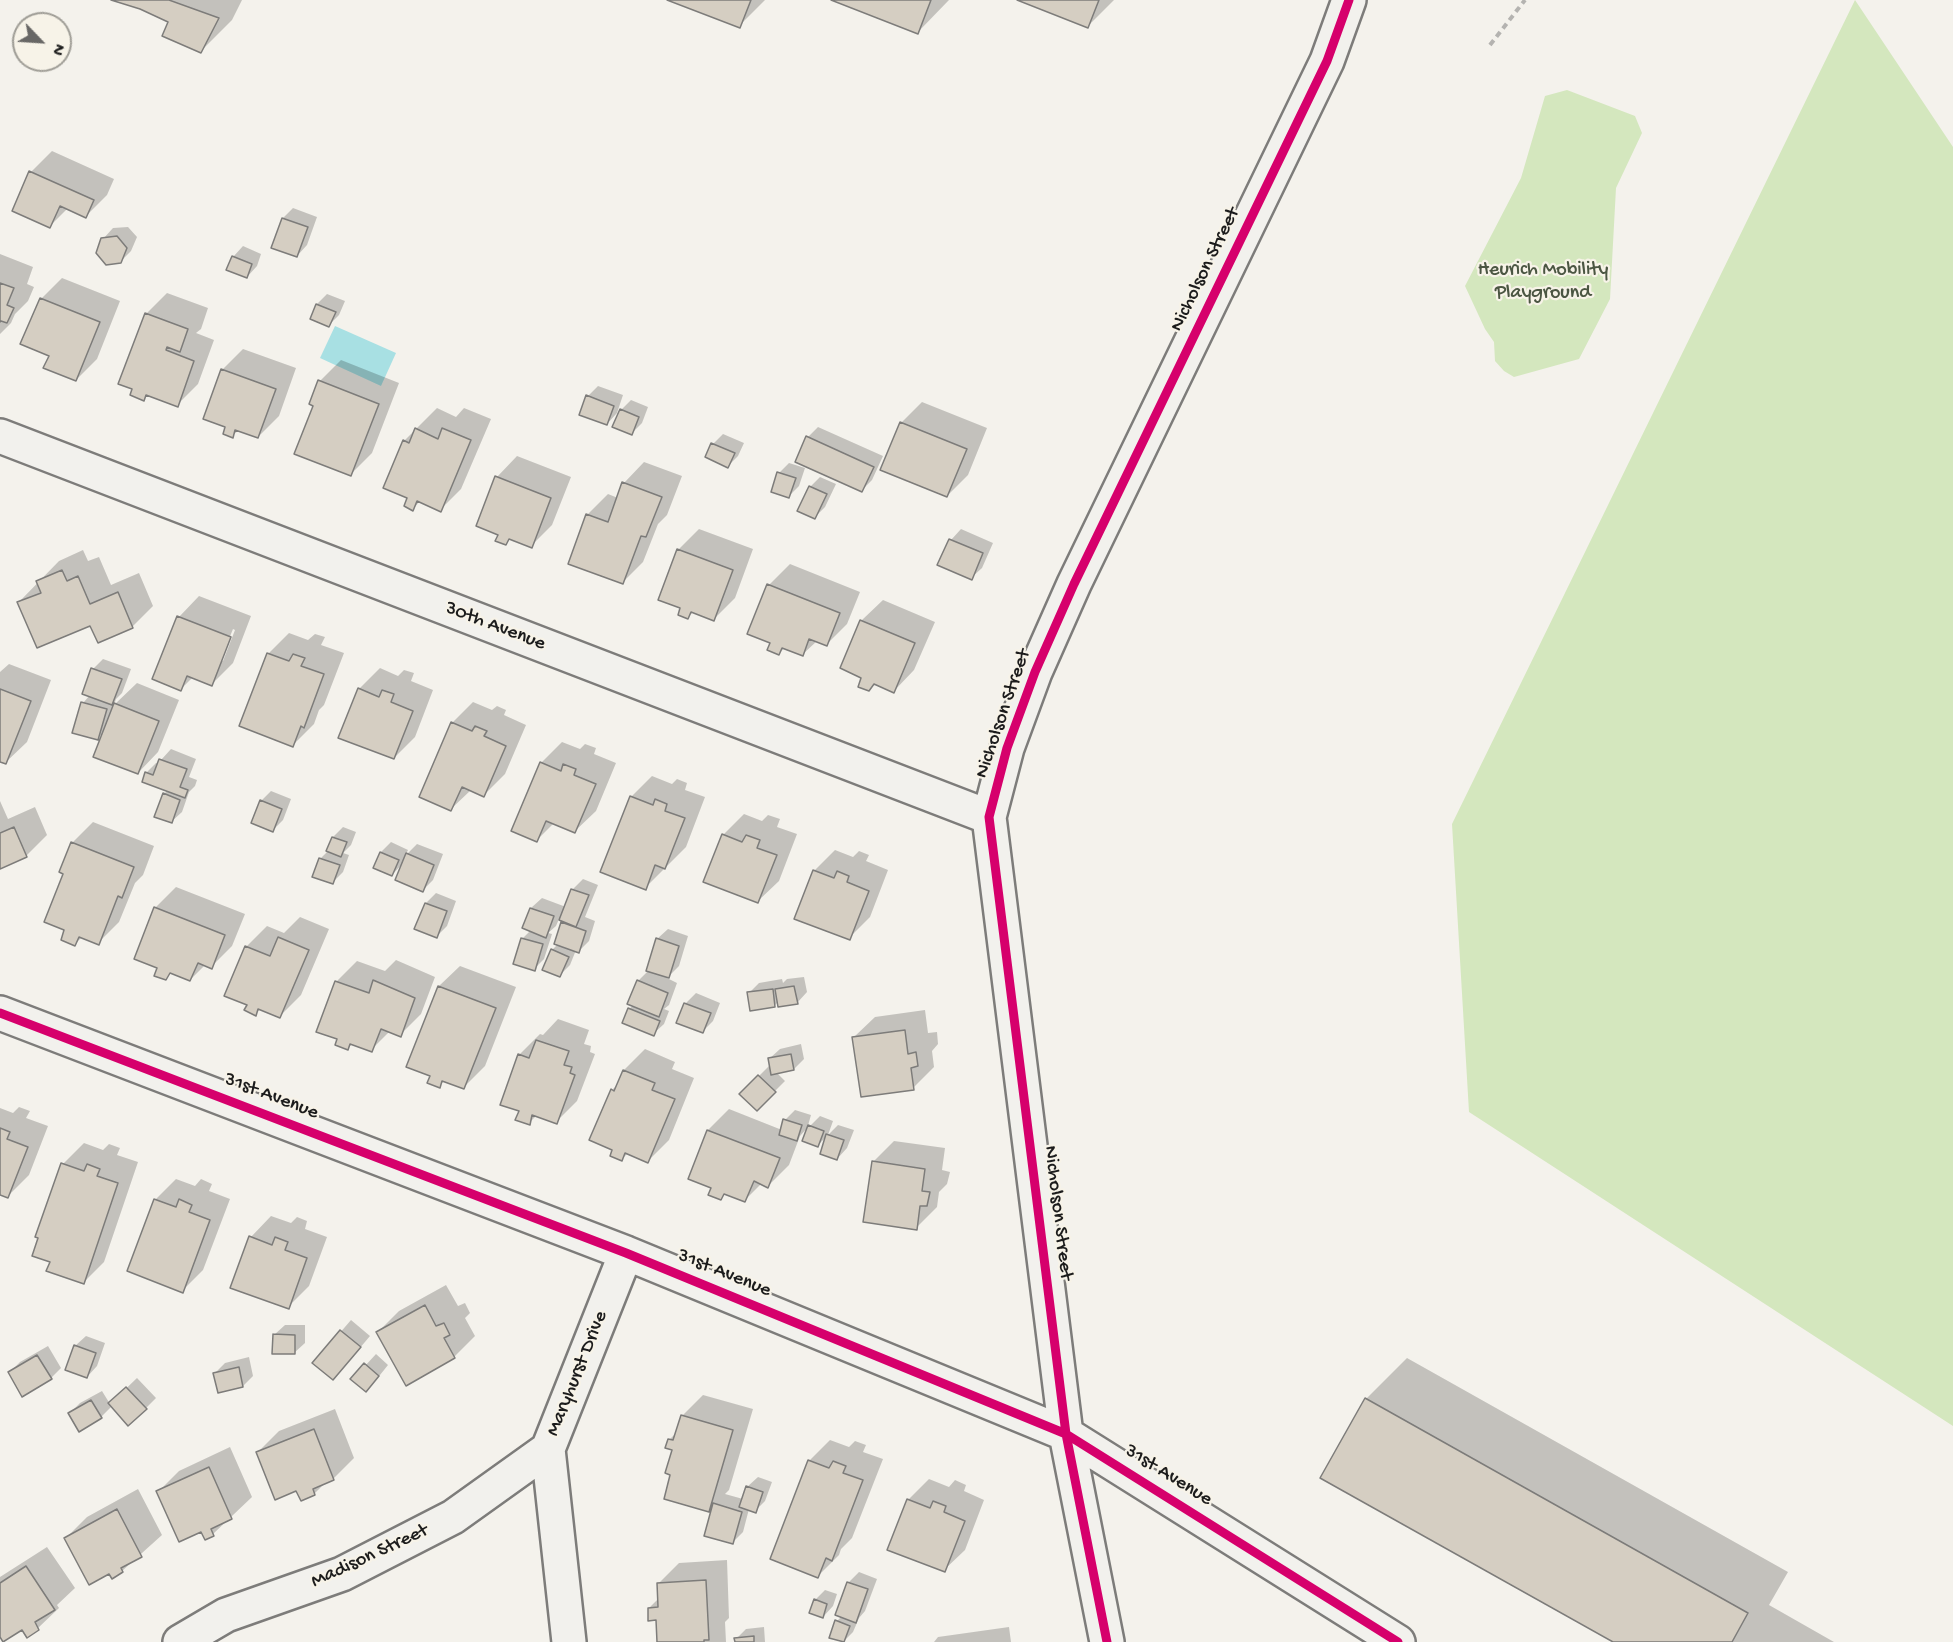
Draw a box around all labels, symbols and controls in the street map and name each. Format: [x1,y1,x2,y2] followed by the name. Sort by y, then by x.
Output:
[12,12,72,72] north arrow
[46,40,68,58] text: N
[1166,204,1246,336] street label: Nicholson Street
[1478,259,1608,306] park label: Heurich Mobility Playground
[441,597,549,657] street label: 30th Avenue
[971,646,1037,782] street label: Nicholson Street
[221,1068,321,1126] street label: 31st Avenue
[1037,1145,1077,1281] street label: Nicholson Street
[674,1244,774,1304] street label: 31st Avenue
[542,1308,614,1440] street label: Maryhurst Drive
[1120,1440,1216,1512] street label: 31st Avenue
[308,1519,432,1595] street label: Madison Street

